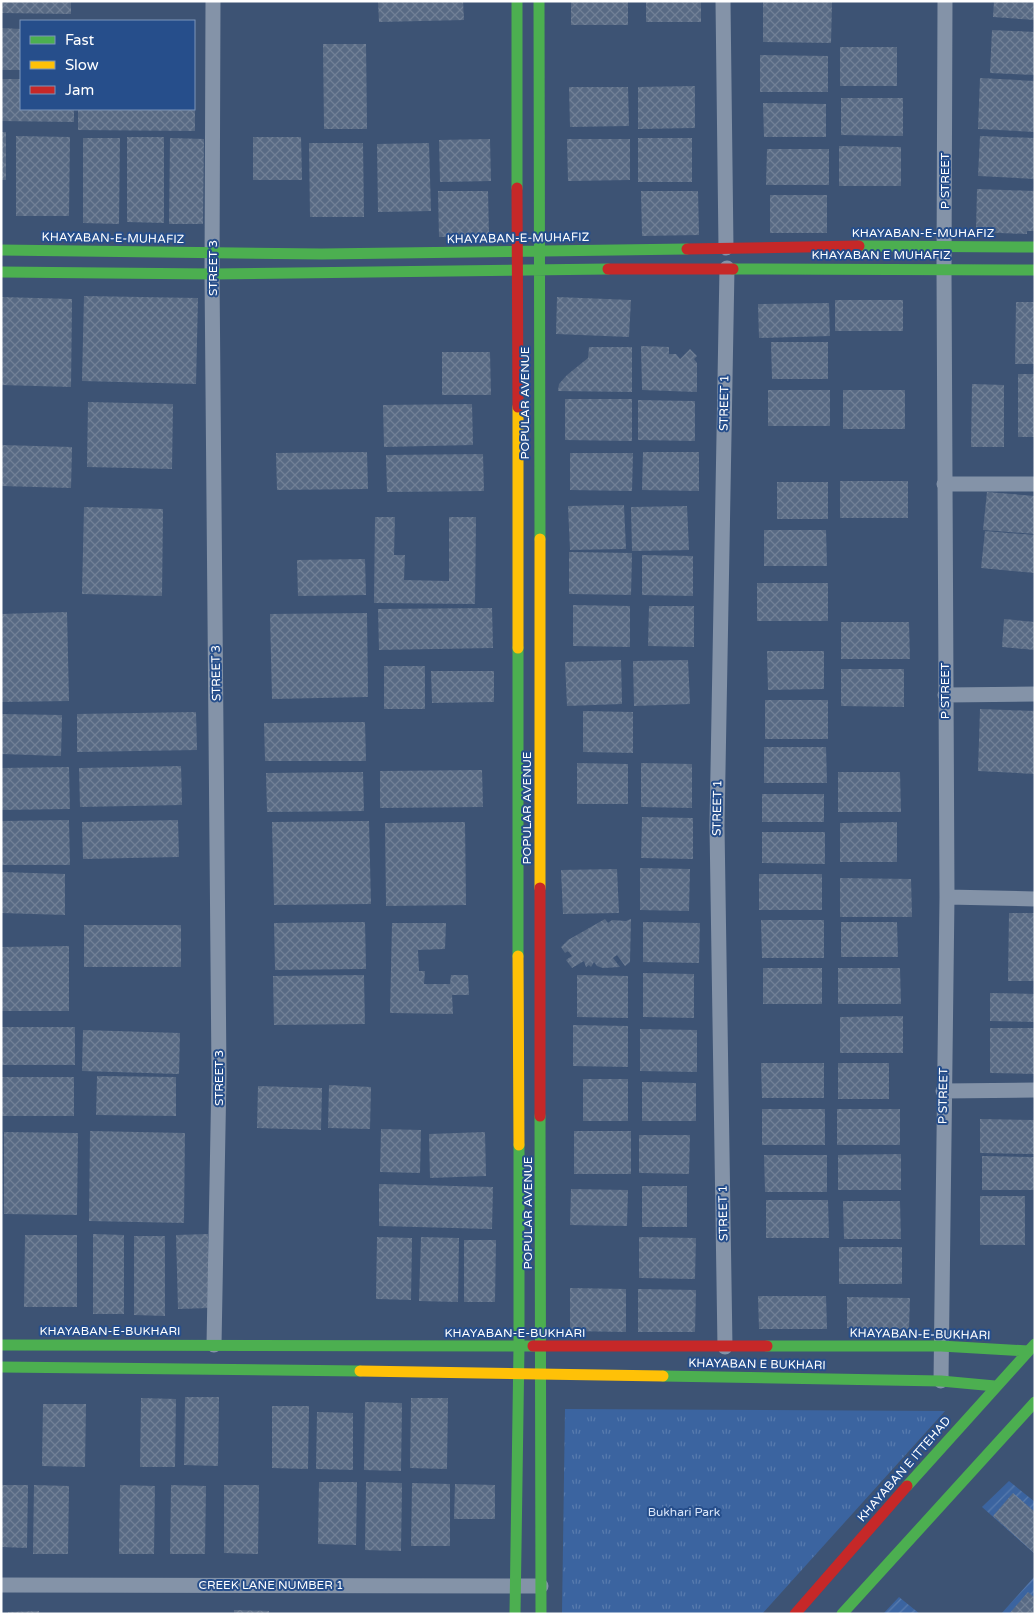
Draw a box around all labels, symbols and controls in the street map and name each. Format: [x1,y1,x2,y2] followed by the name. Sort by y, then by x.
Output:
[20,20,195,110] legend
[65,31,95,49] text: Fast
[65,56,99,74] text: Slow
[65,81,94,99] text: Jam
[938,152,952,209] street label: P STREET
[852,226,995,240] street label: KHAYABAN-E-MUHAFIZ
[42,230,185,246] street label: KHAYABAN-E-MUHAFIZ
[447,230,590,246] street label: KHAYABAN-E-MUHAFIZ
[206,240,220,296] street label: STREET 3
[811,248,951,262] street label: KHAYABAN E MUHAFIZ
[518,346,532,460] street label: POPULAR AVENUE
[717,375,731,431] street label: STREET 1
[209,645,223,701] street label: STREET 3
[938,662,952,719] street label: P STREET
[520,751,534,865] street label: POPULAR AVENUE
[710,780,724,836] street label: STREET 1
[212,1050,226,1106] street label: STREET 3
[936,1067,951,1124] street label: P STREET
[521,1156,535,1270] street label: POPULAR AVENUE
[716,1185,730,1241] street label: STREET 1
[39,1324,181,1338] street label: KHAYABAN-E-BUKHARI
[444,1326,586,1340] street label: KHAYABAN-E-BUKHARI
[849,1326,991,1342] street label: KHAYABAN-E-BUKHARI
[688,1356,826,1372] street label: KHAYABAN E BUKHARI
[855,1414,953,1524] street label: KHAYABAN E ITTEHAD
[648,1505,721,1519] park label: Bukhari Park
[199,1578,343,1592] street label: CREEK LANE NUMBER 1

